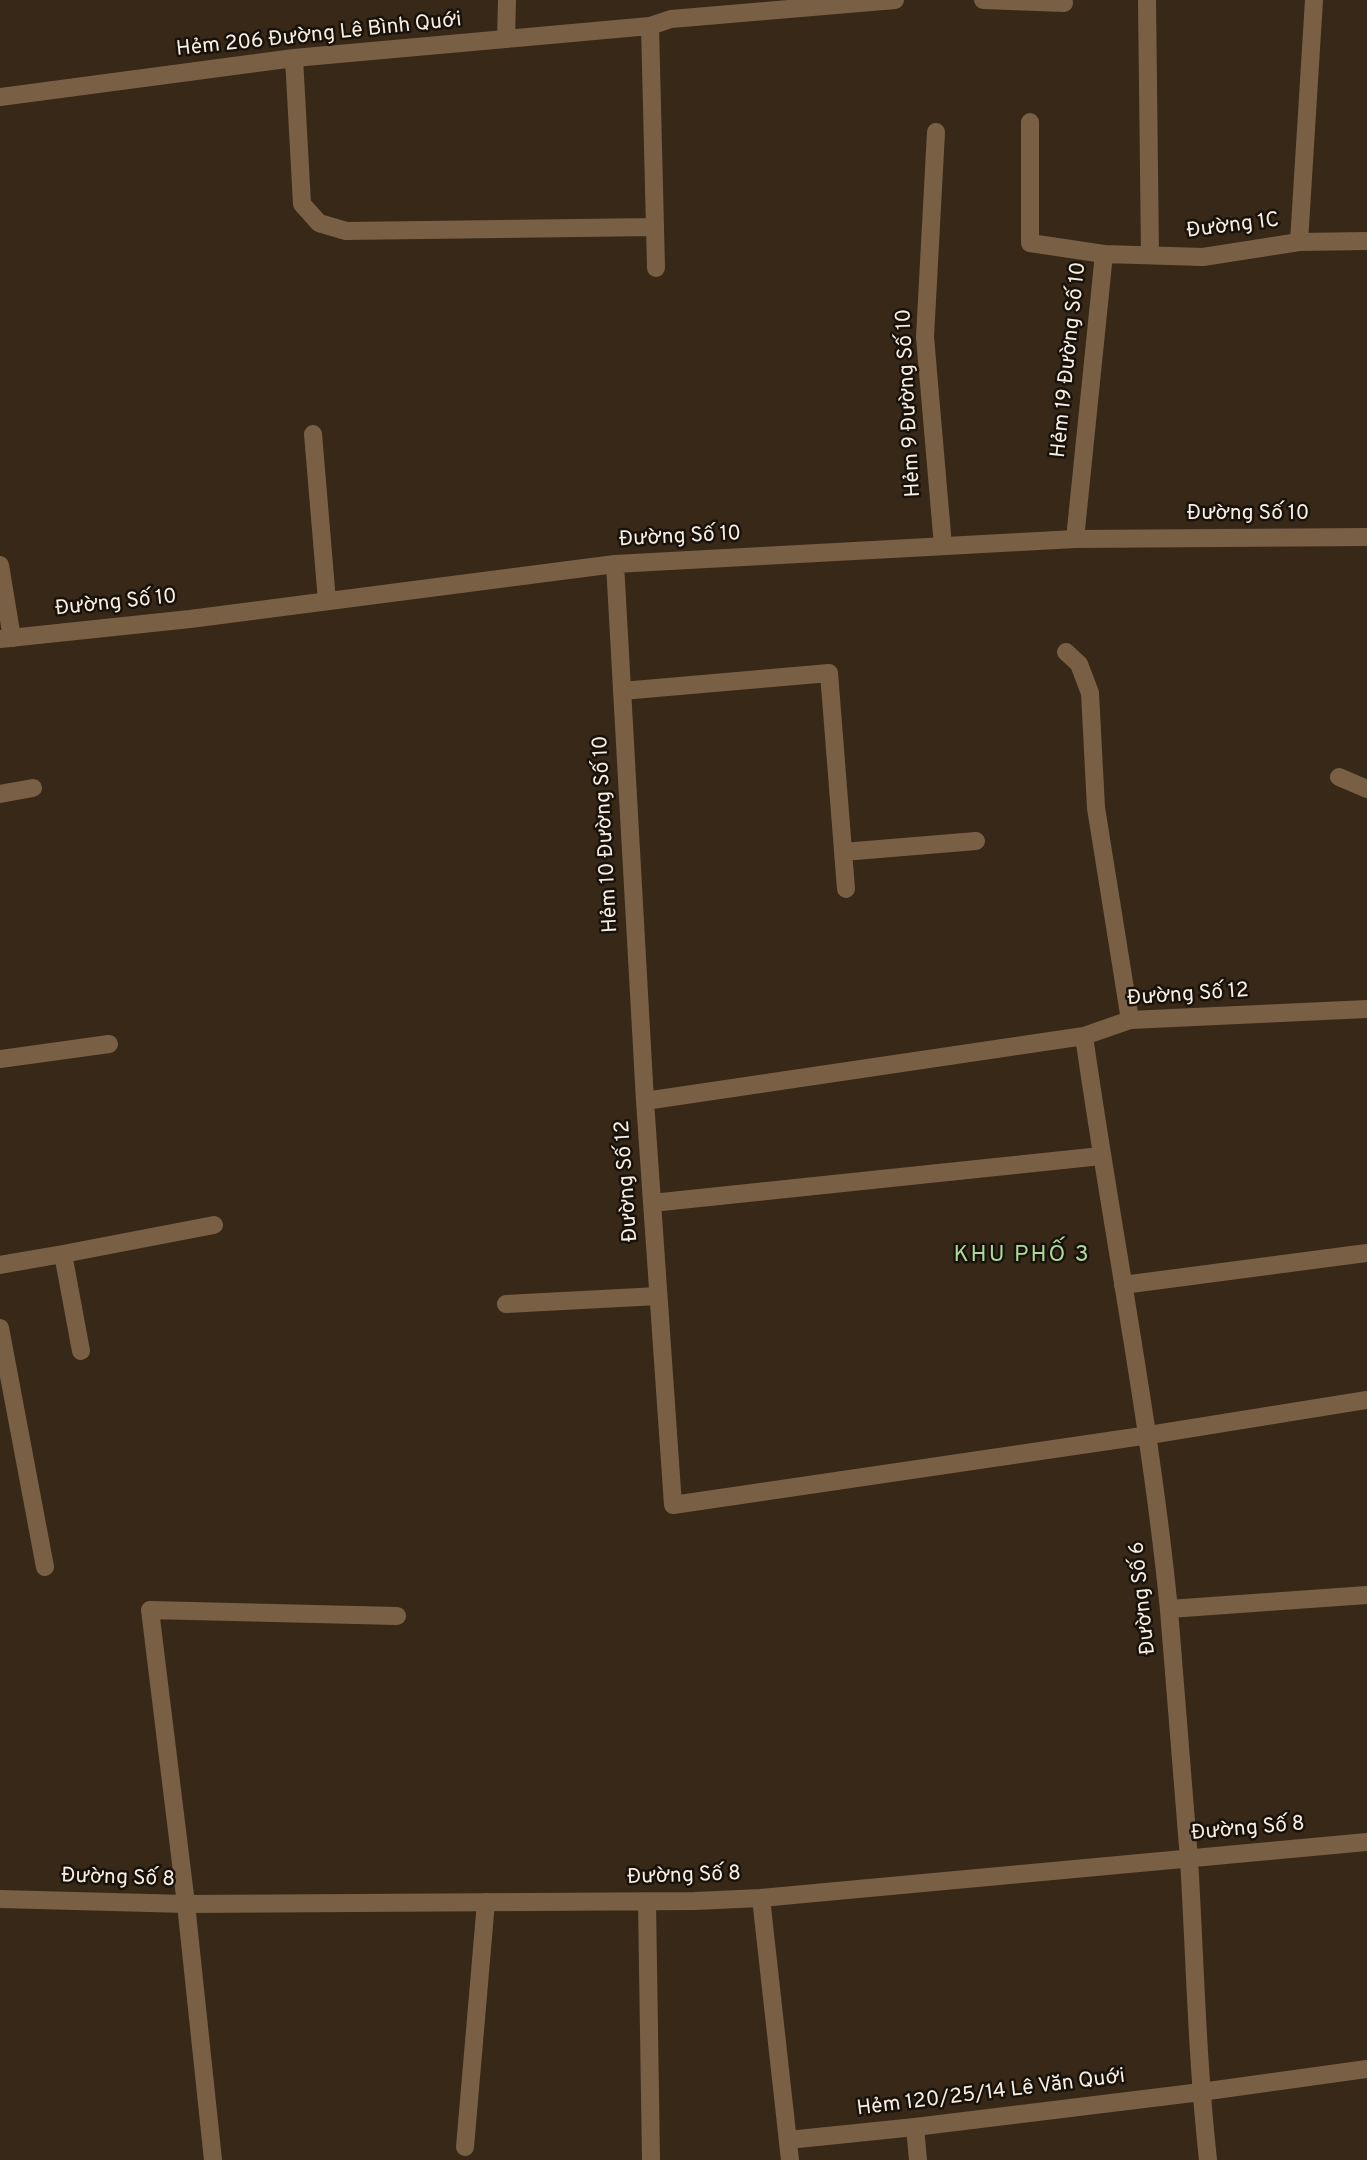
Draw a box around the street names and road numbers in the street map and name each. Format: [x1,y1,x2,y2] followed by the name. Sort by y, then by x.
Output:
[175,8,463,64] street label: Hẻm 206 Đường Lê Bình Quới
[1185,209,1281,245] street label: Đường 1C
[1047,261,1093,459] street label: Hẻm 19 Đường Số 10
[892,308,928,498] street label: Hẻm 9 Đường Số 10
[1187,502,1309,528] street label: Đường Số 10
[618,522,742,554] street label: Đường Số 10
[54,585,178,623] street label: Đường Số 10
[589,735,625,933] street label: Hẻm 10 Đường Số 10
[1126,979,1250,1013] street label: Đường Số 12
[611,1119,645,1243] street label: Đường Số 12
[1126,1540,1162,1656] street label: Đường Số 6
[1190,1812,1306,1848] street label: Đường Số 8
[627,1862,741,1892] street label: Đường Số 8
[61,1864,175,1894] street label: Đường Số 8
[855,2065,1127,2123] street label: Hẻm 120/25/14 Lê Văn Quới

